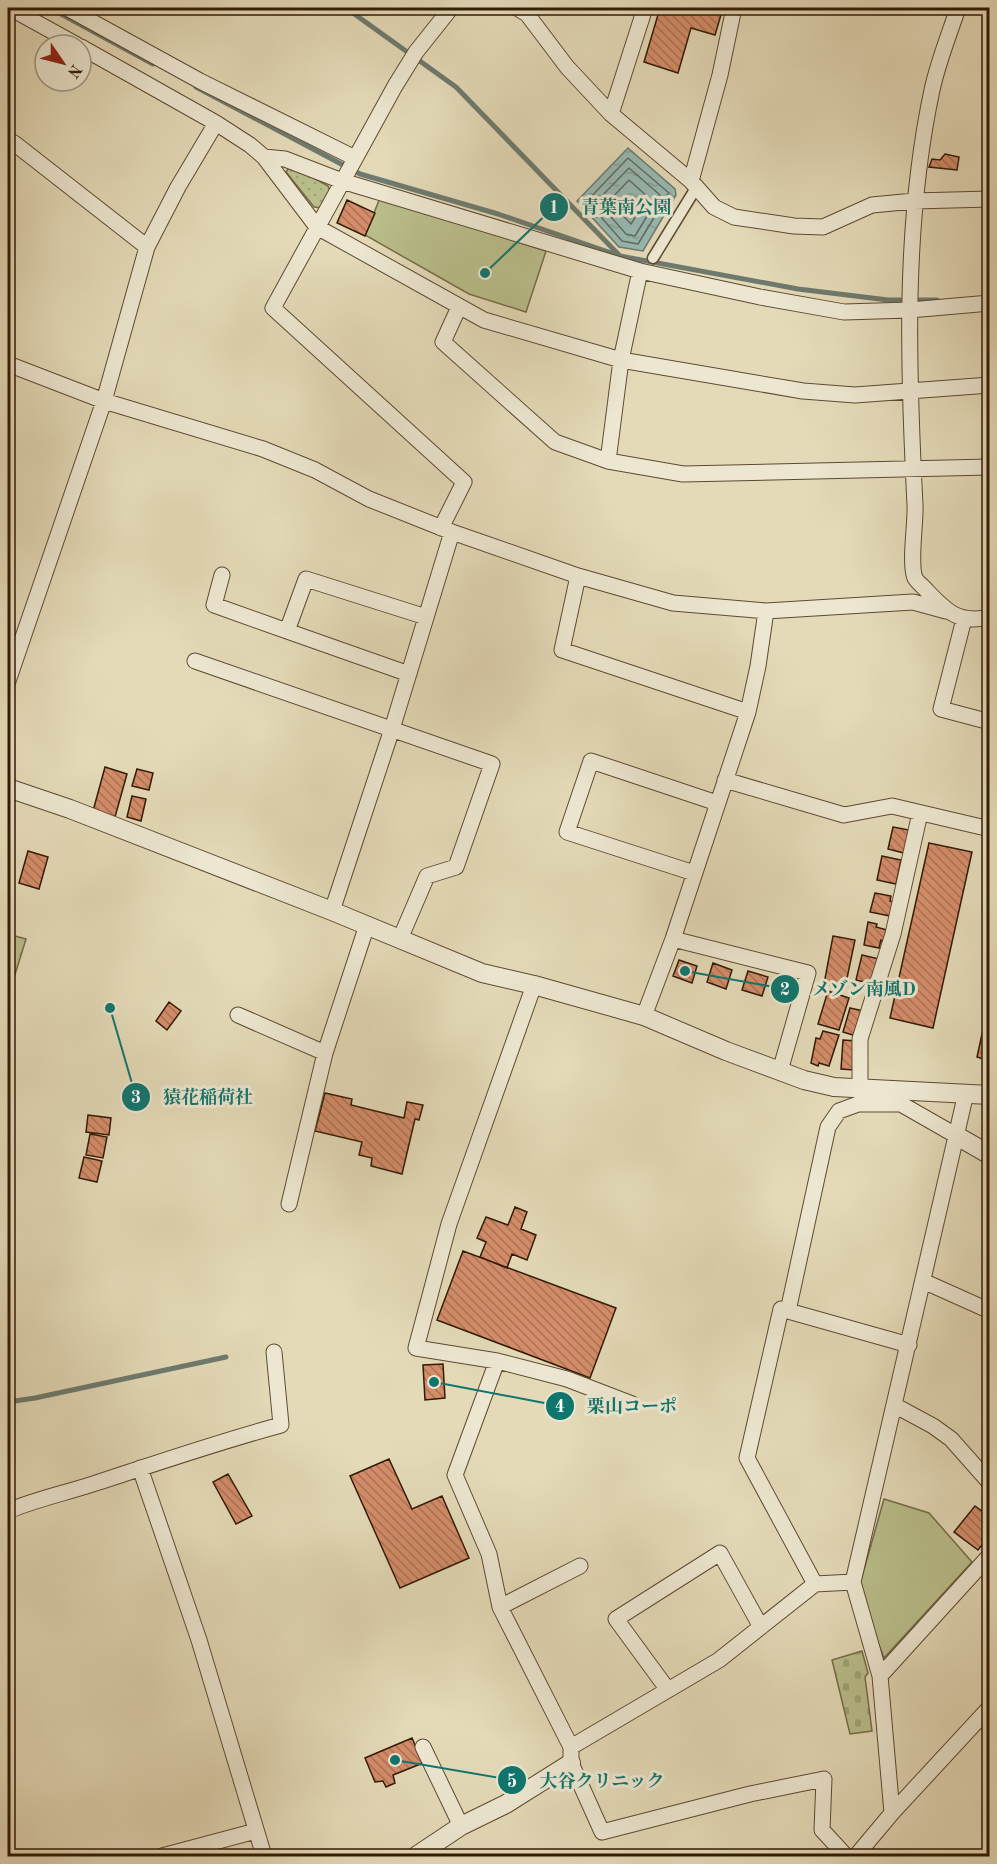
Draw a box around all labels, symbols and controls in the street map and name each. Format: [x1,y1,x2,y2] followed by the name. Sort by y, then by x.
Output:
[33,33,93,93] north arrow
[63,61,84,81] text: N
[539,189,683,225] callout: 青葉南公園
[581,197,671,217] text: 青葉南公園
[549,199,559,217] text: 1
[770,971,928,1007] callout: メゾン南風D
[812,979,916,999] text: メゾン南風D
[780,981,790,999] text: 2
[121,1079,265,1115] callout: 猿花稲荷社
[163,1087,253,1107] text: 猿花稲荷社
[131,1089,141,1107] text: 3
[545,1388,689,1424] callout: 栗山コーポ
[587,1396,677,1416] text: 栗山コーポ
[555,1398,565,1416] text: 4
[497,1762,677,1798] callout: 大谷クリニック
[540,1771,664,1791] text: 大谷クリニック
[507,1773,517,1791] text: 5

